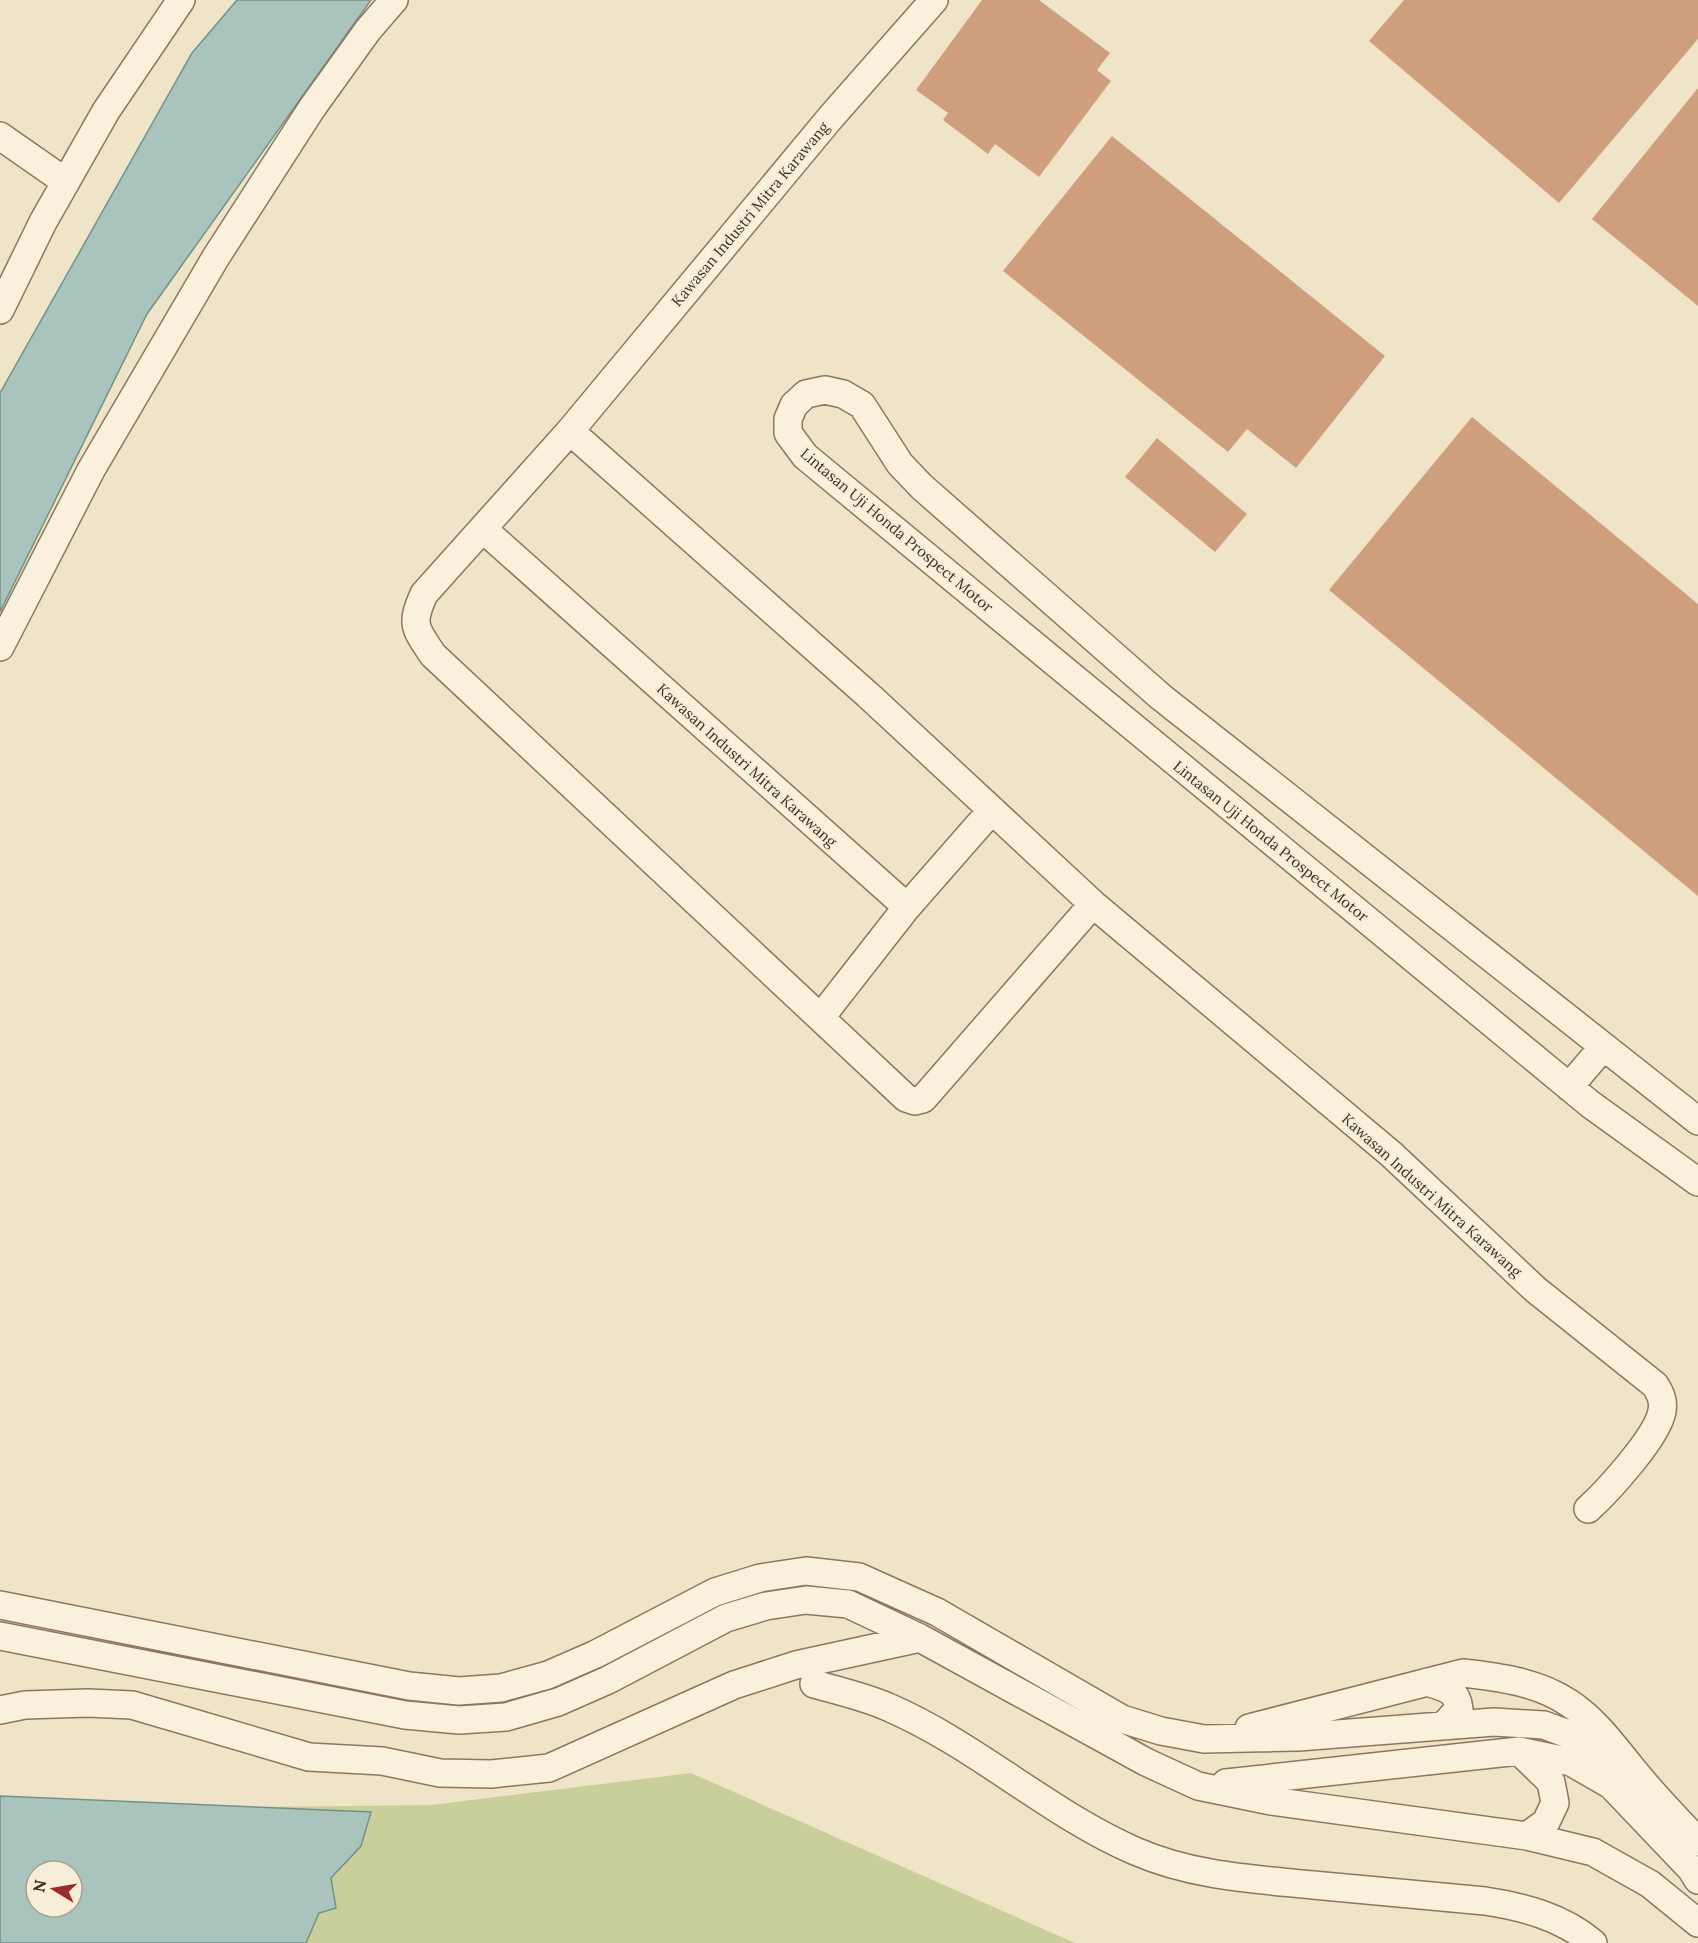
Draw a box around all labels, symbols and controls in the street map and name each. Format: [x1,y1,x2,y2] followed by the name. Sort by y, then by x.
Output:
[667,117,833,310] street label: Kawasan Industri Mitra Karawang
[797,444,998,617] street label: Lintasan Uji Honda Prospect Motor
[653,679,841,851] street label: Kawasan Industri Mitra Karawang
[1170,756,1373,926] street label: Lintasan Uji Honda Prospect Motor
[1338,1109,1526,1281] street label: Kawasan Industri Mitra Karawang
[24,1859,84,1919] north arrow
[28,1878,50,1894] text: N

